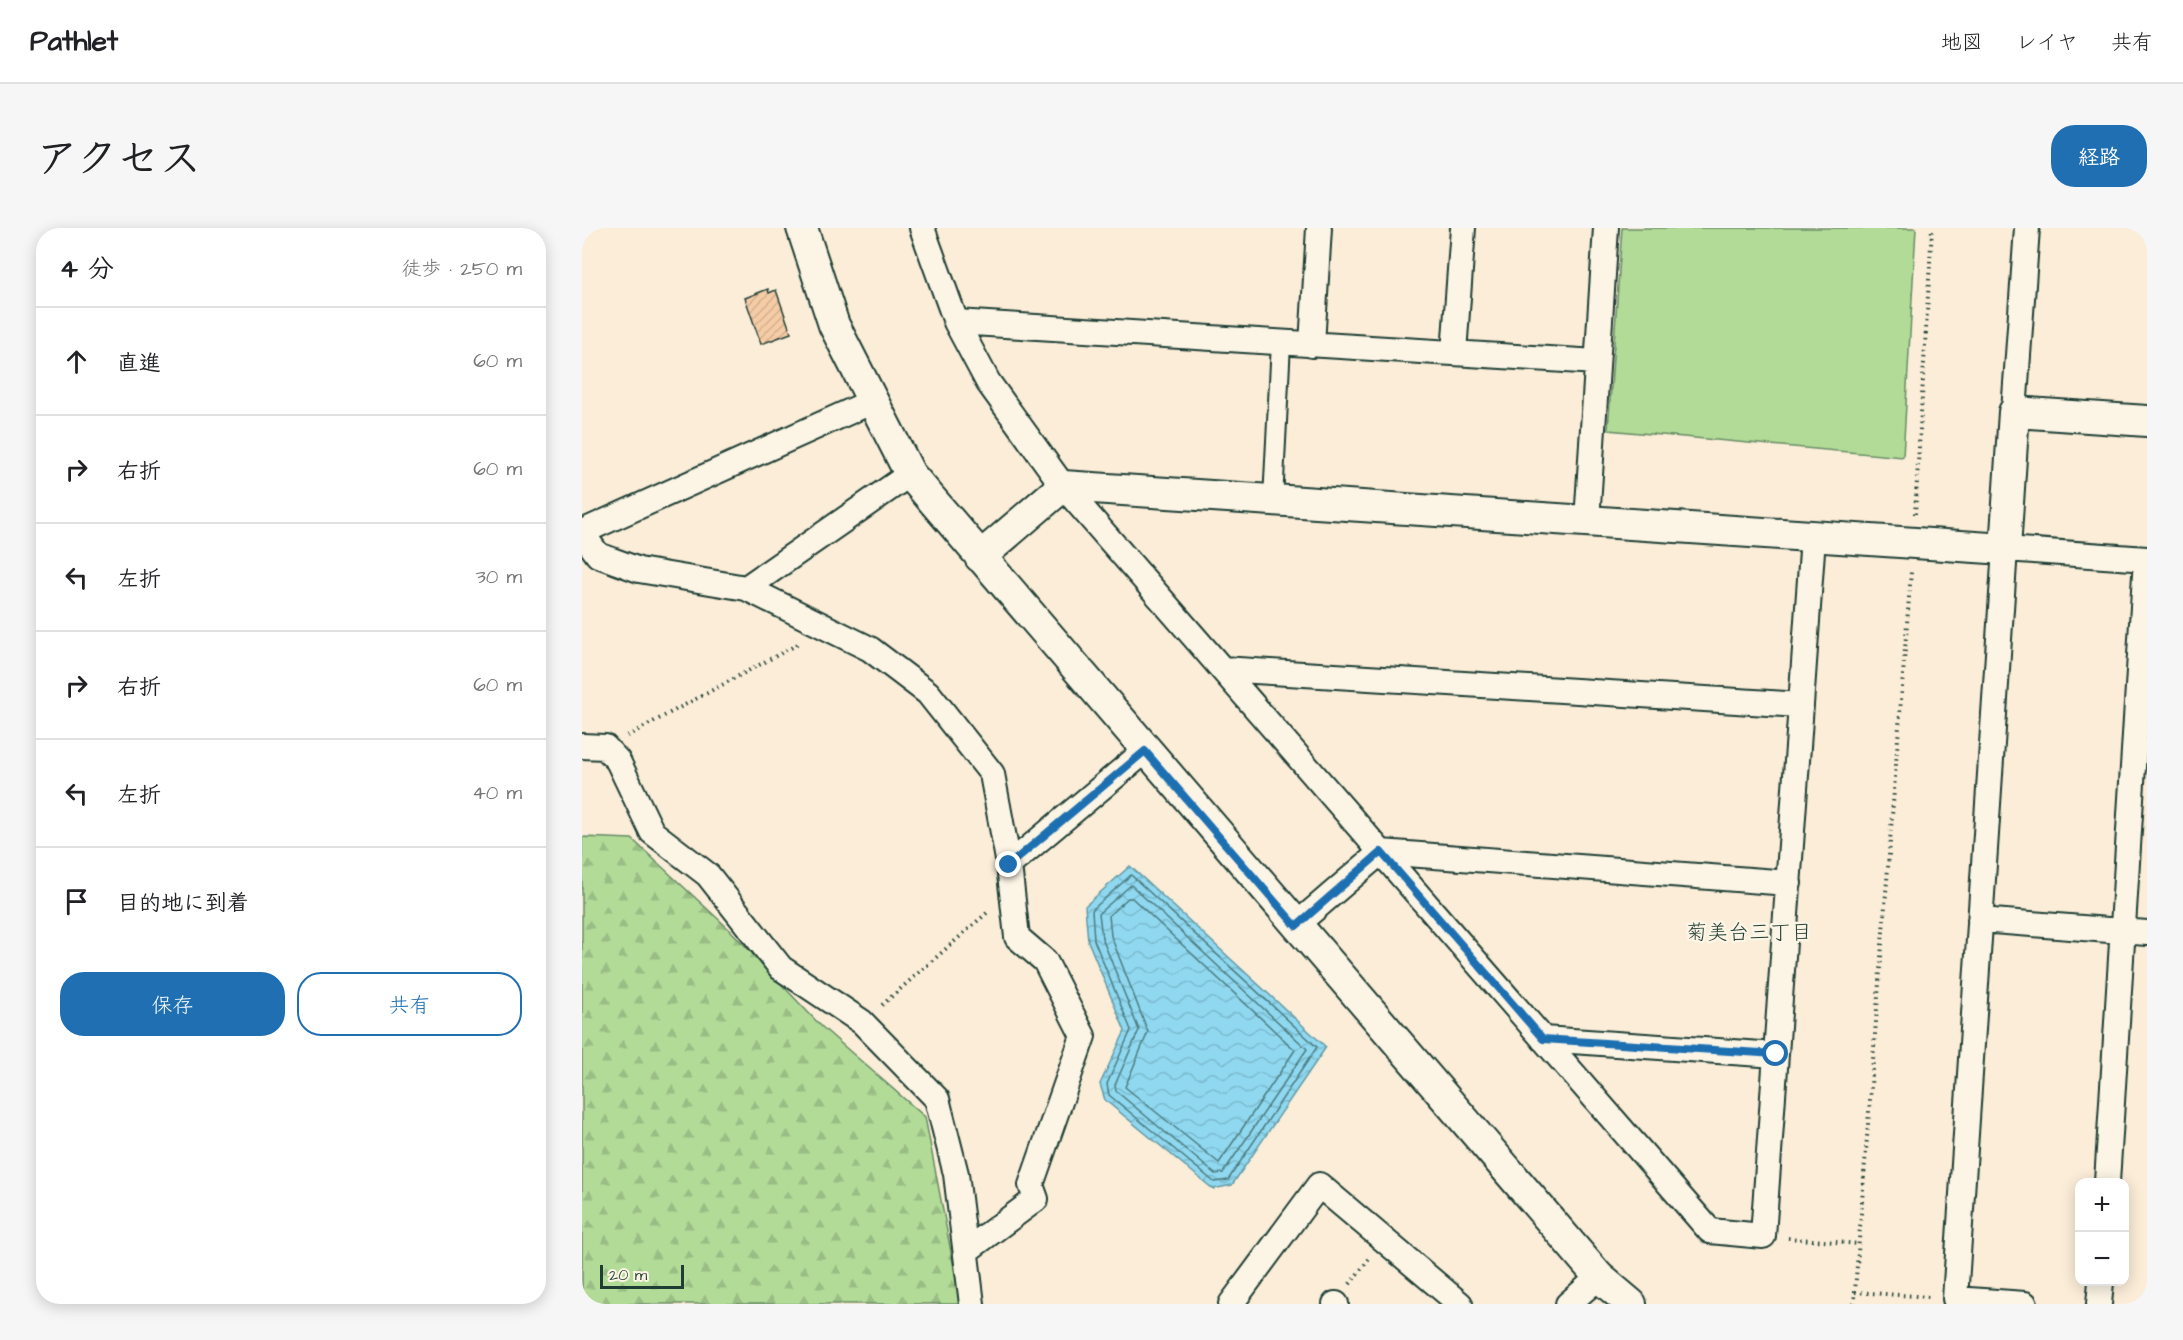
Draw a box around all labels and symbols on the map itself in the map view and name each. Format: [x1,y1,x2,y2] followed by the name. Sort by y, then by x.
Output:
[995,851,1021,877] route end
[1686,918,1812,947] district label: 菊美台三丁目
[1762,1040,1788,1066] route start
[600,1262,684,1290] scale bar

